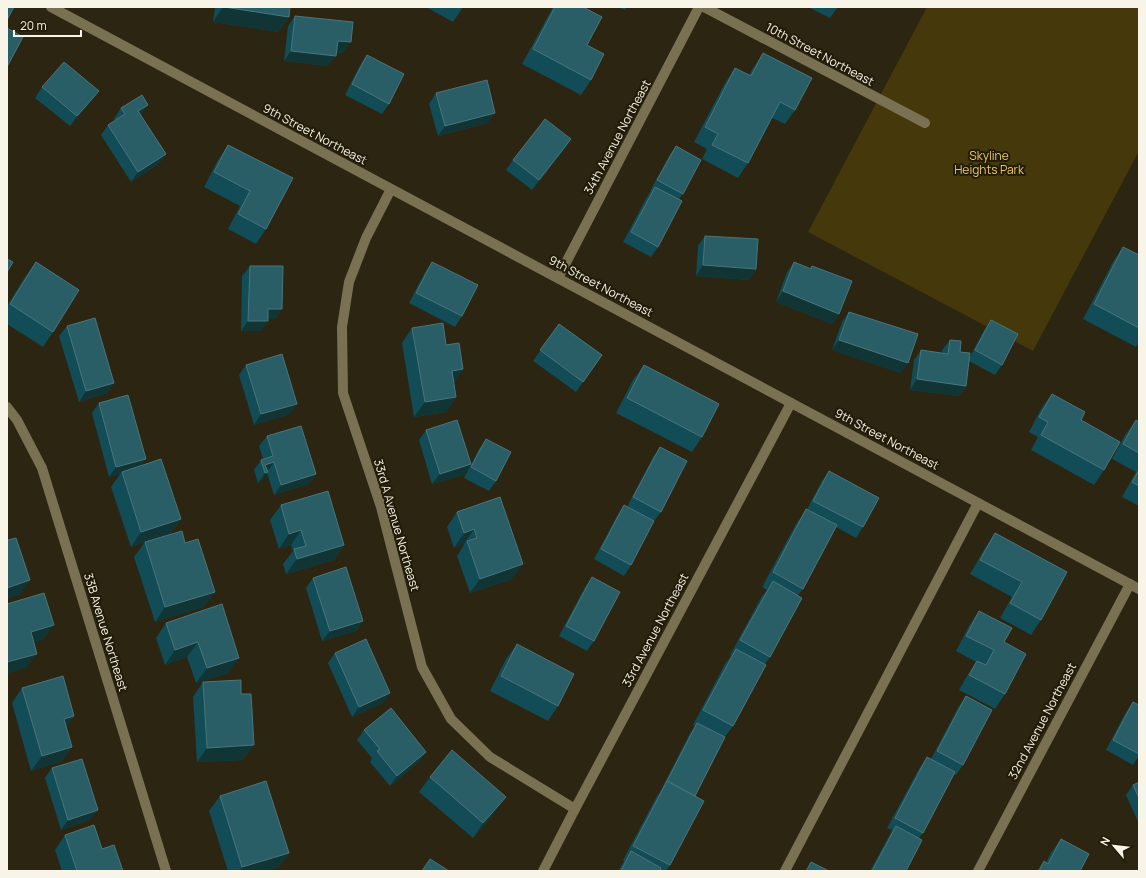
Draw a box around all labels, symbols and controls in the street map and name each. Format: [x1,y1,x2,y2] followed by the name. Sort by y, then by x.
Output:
[14,12,81,38] scale bar
[20,17,47,34] text: 20 m
[763,18,877,90] street label: 10th Street Northeast
[580,76,655,197] street label: 34th Avenue Northeast
[260,99,370,169] street label: 9th Street Northeast
[954,147,1025,178] park label: Skyline Heights Park
[546,251,656,321] street label: 9th Street Northeast
[832,404,942,474] street label: 9th Street Northeast
[370,457,424,593] street label: 33rd A Avenue Northeast
[618,570,692,690] street label: 33rd Avenue Northeast
[80,571,132,693] street label: 33B Avenue Northeast
[1004,660,1080,782] street label: 32nd Avenue Northeast
[1094,826,1134,866] north arrow
[1096,834,1113,848] text: N

